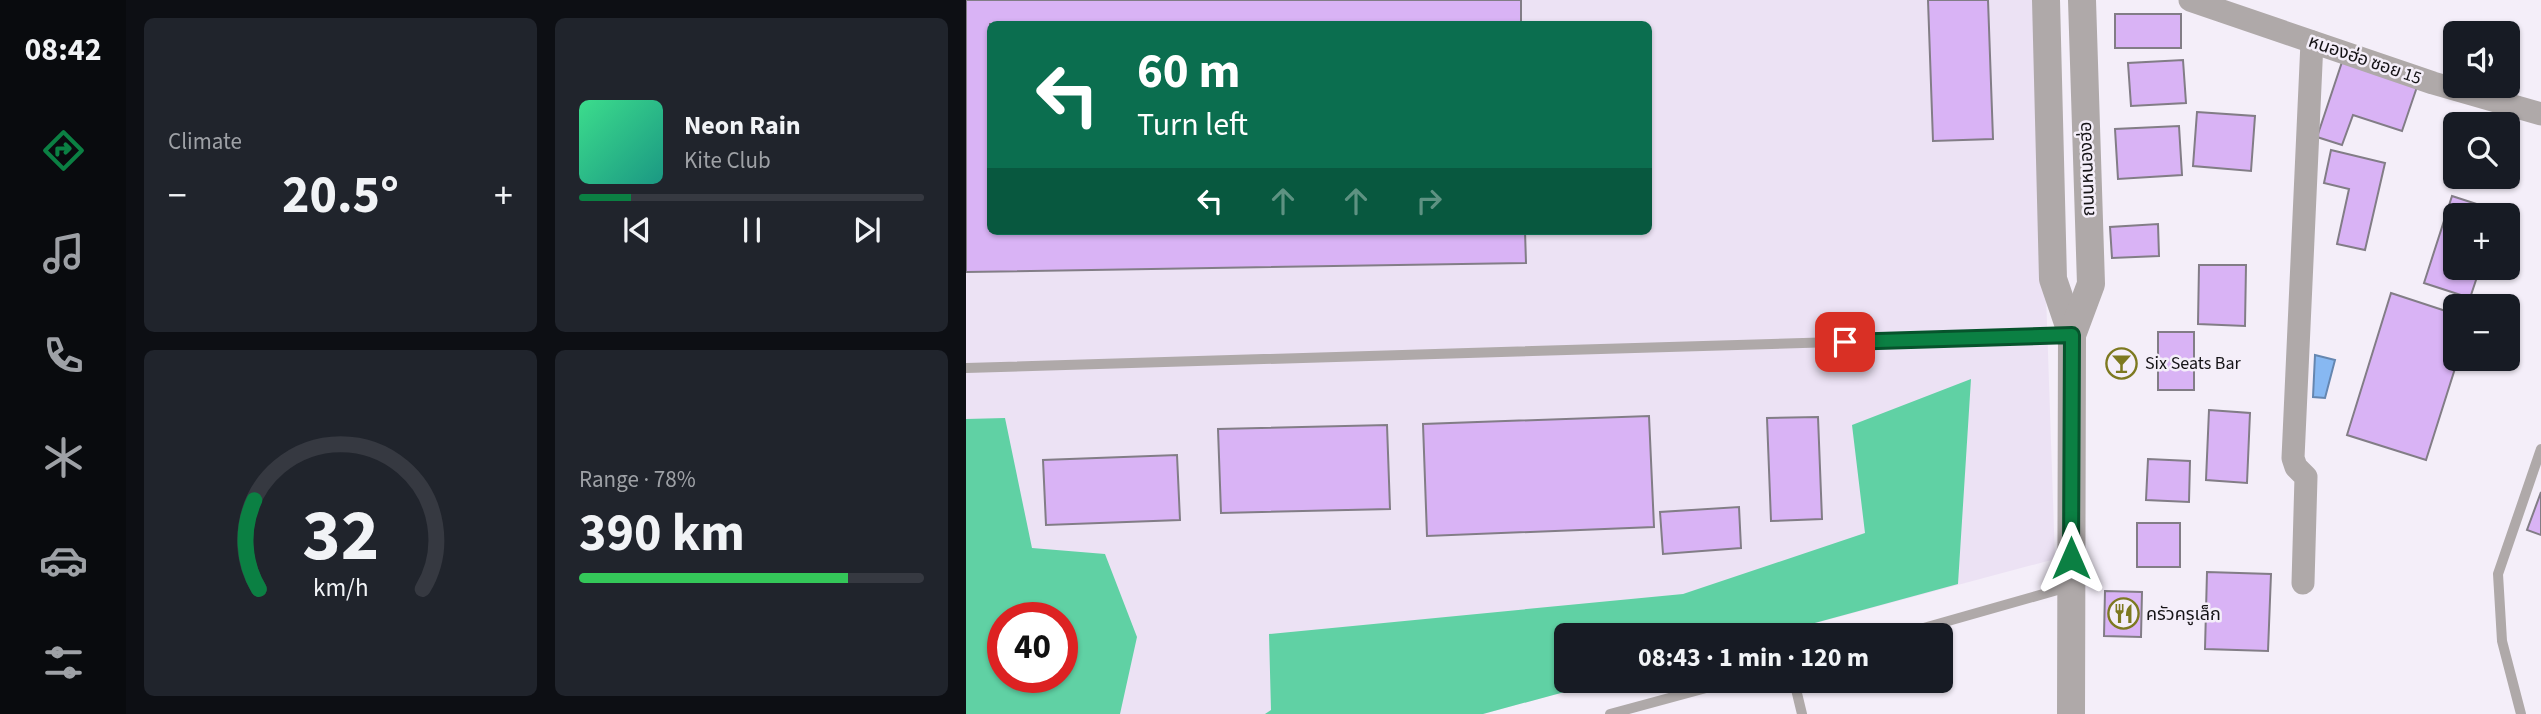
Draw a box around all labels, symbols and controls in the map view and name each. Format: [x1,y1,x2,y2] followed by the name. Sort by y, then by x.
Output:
[2443,21,2520,371] map controls
[2443,21,2520,98] button: sound
[24,27,102,73] text: 08:42
[2305,29,2425,91] street label: หนองฮ่อ ซอย 15
[1137,37,1241,107] text: 60 m
[1022,49,1113,140] icon: left
[1137,102,1248,148] text: Turn left
[684,107,801,144] text: Neon Rain
[2443,112,2520,189] button: search
[2073,121,2101,217] street label: ถนนหนองฮ่อ
[168,125,242,158] text: Climate
[39,126,88,175] icon: directions
[684,144,771,177] text: Kite Club
[282,159,399,233] text: 20.5°
[168,169,187,223] text: −
[494,169,513,223] text: +
[1191,182,1229,220] icon: left
[1264,182,1302,220] icon: ahead
[1337,182,1375,220] icon: ahead
[1410,182,1448,220] icon: right
[2443,203,2520,280] button: +
[618,211,656,249] icon: previous
[733,211,771,249] icon: pause
[848,211,886,249] icon: next
[39,229,88,278] icon: music
[2443,294,2520,371] button: −
[1815,312,1875,372] pin
[1826,323,1864,361] icon: arrive
[39,331,88,380] icon: phone
[2105,346,2139,380] bar icon: Six Seats Bar
[2145,351,2241,376] place label: Six Seats Bar
[39,433,88,482] icon: climate
[579,463,696,496] text: Range · 78%
[302,484,379,588] text: 32
[579,497,745,571] text: 390 km
[2034,521,2108,595] position arrow
[39,536,88,585] icon: car
[313,570,368,606] text: km/h
[2106,597,2140,631] restaurant icon: ครัวครูเล็ก
[987,602,1078,693] speed limit sign: 40
[2146,602,2221,627] place label: ครัวครูเล็ก
[39,638,88,687] icon: filters
[1638,639,1869,676] text: 08:43 · 1 min · 120 m

